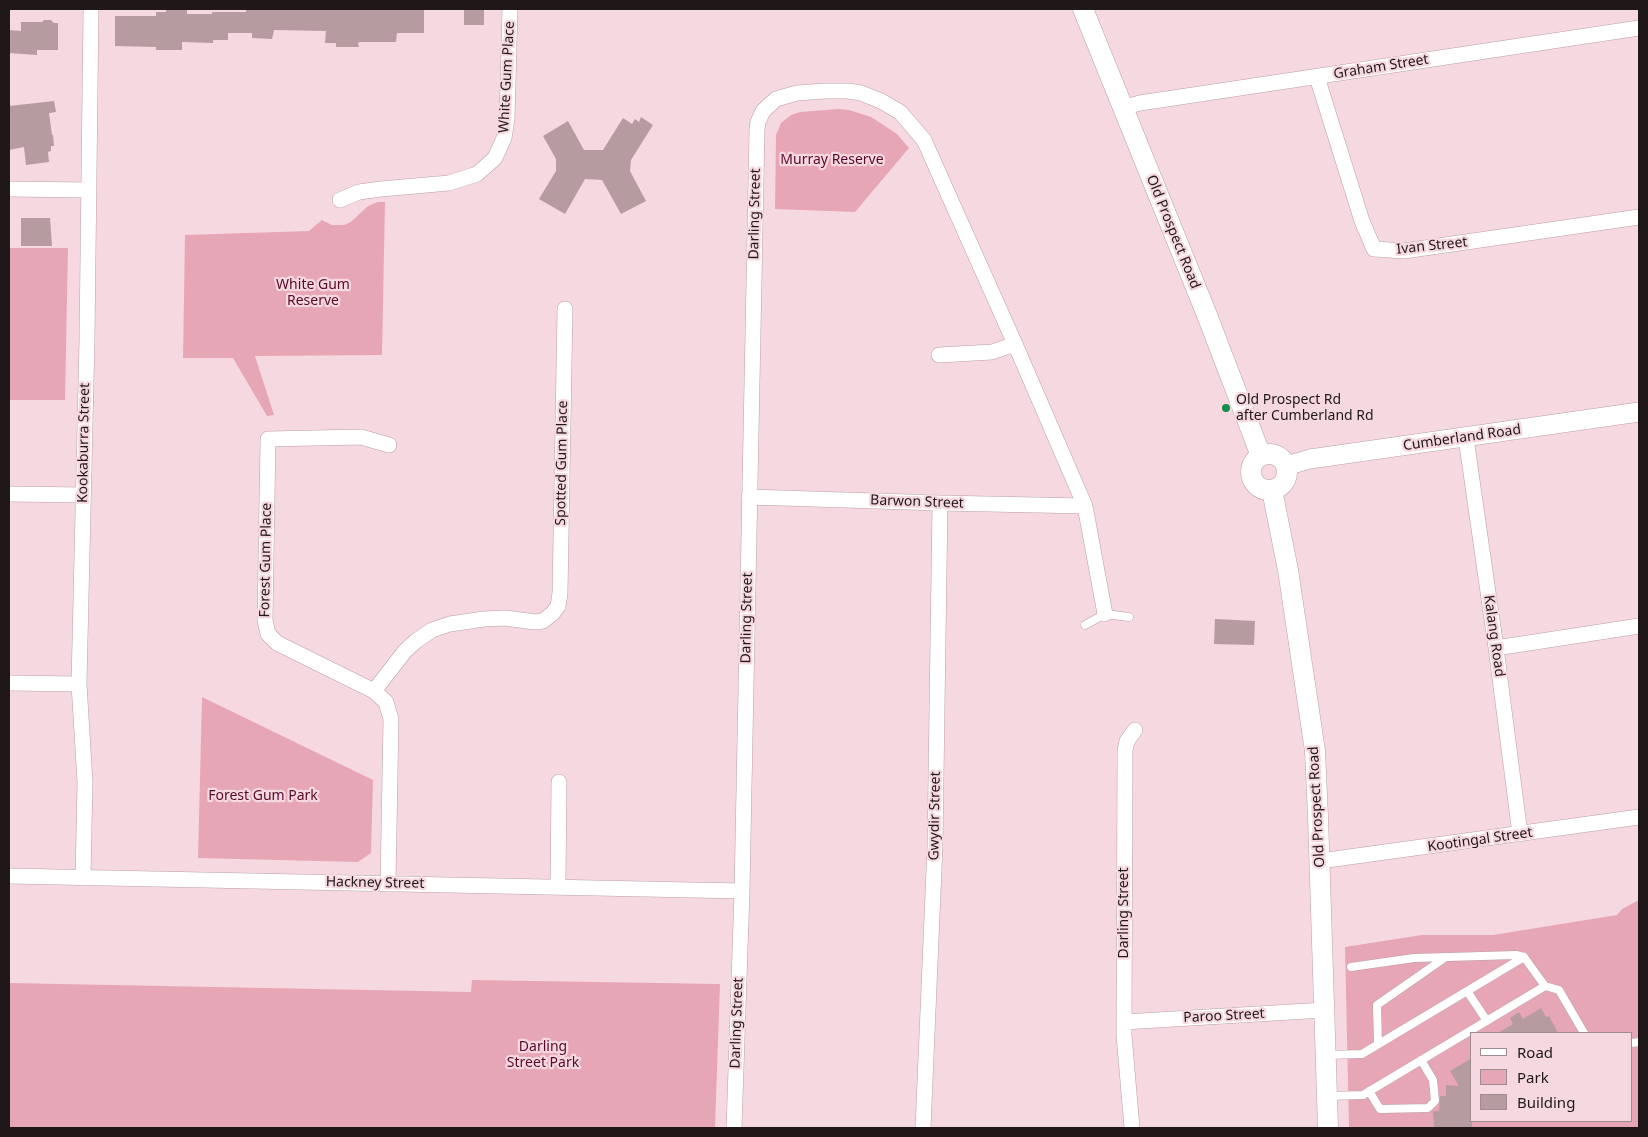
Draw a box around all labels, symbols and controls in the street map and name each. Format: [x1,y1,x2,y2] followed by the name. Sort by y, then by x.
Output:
[496,21,518,133] street label: White Gum Place
[1332,51,1430,83] street label: Graham Street
[780,152,884,168] park label: Murray Reserve
[746,168,764,260] street label: Darling Street
[1142,173,1204,291] street label: Old Prospect Road
[1396,234,1468,258] street label: Ivan Street
[276,277,350,310] park label: White Gum Reserve
[75,383,93,503] street label: Kookaburra Street
[1236,392,1374,424] place label: Old Prospect Rd after Cumberland Rd
[553,400,571,526] street label: Spotted Gum Place
[1220,402,1232,414] marker: Old Prospect Rd after Cumberland Rd
[1402,421,1522,455] street label: Cumberland Road
[870,492,964,512] street label: Barwon Street
[257,503,275,617] street label: Forest Gum Place
[738,572,756,664] street label: Darling Street
[1480,594,1508,678] street label: Kalang Road
[1305,746,1329,868] street label: Old Prospect Road
[926,771,944,861] street label: Gwydir Street
[208,788,318,804] park label: Forest Gum Park
[1426,824,1534,856] street label: Kootingal Street
[1116,867,1132,959] street label: Darling Street
[326,874,424,892] street label: Hackney Street
[727,977,747,1069] street label: Darling Street
[1183,1005,1265,1027] street label: Paroo Street
[1470,1032,1633,1122] legend
[507,1039,579,1072] park label: Darling Street Park
[1517,1042,1553,1062] text: Road
[1517,1067,1549,1087] text: Park
[1517,1092,1575,1112] text: Building

